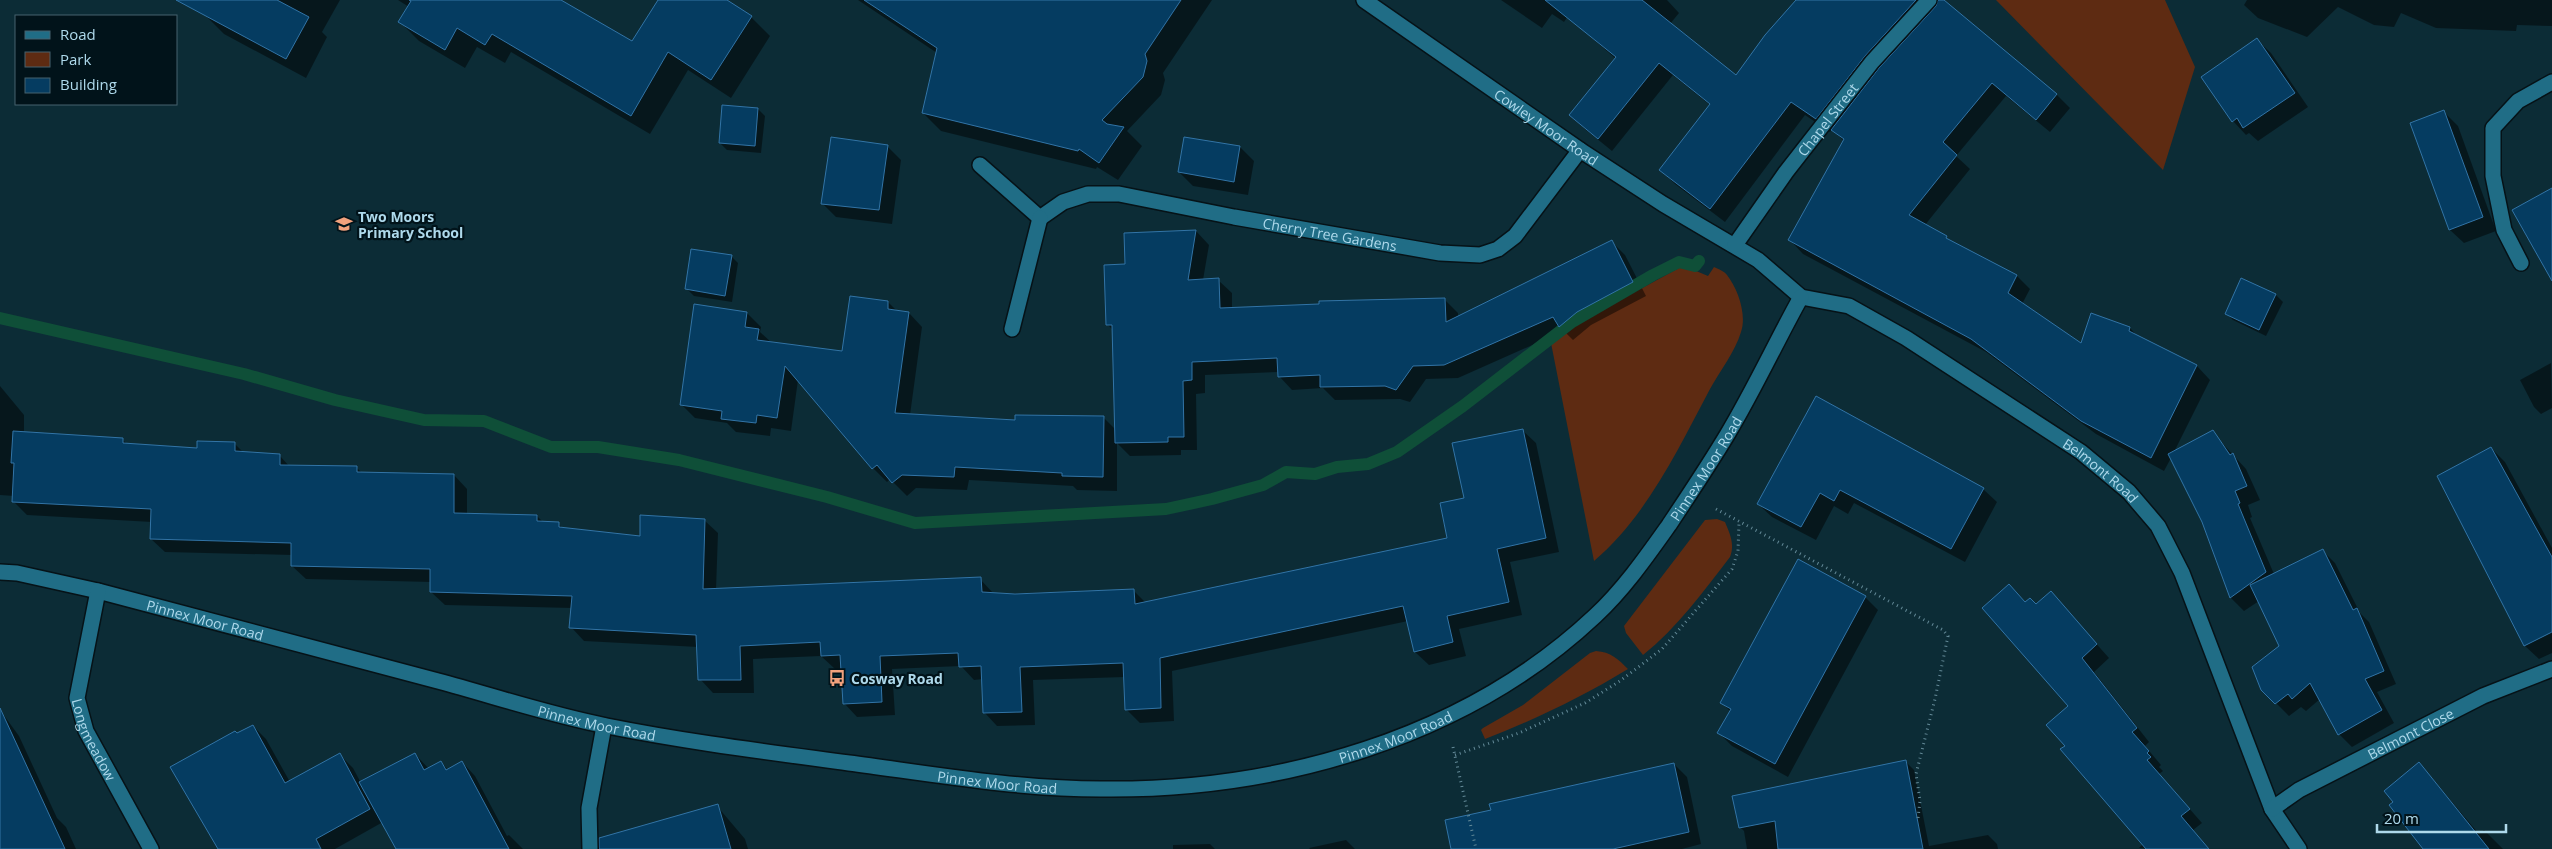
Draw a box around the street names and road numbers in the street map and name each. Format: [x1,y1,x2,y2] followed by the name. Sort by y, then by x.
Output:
[1793,79,1862,160] street label: Chapel Street
[1491,84,1602,169] street label: Cowley Moor Road
[1261,213,1399,255] street label: Cherry Tree Gardens
[1665,413,1746,524] street label: Pinnex Moor Road
[2060,433,2143,506] street label: Belmont Road
[145,595,266,644] street label: Pinnex Moor Road
[68,696,121,784] street label: Longmeadow
[536,700,657,744] street label: Pinnex Moor Road
[2364,703,2457,763] street label: Belmont Close
[1336,706,1455,767] street label: Pinnex Moor Road
[936,766,1058,797] street label: Pinnex Moor Road

